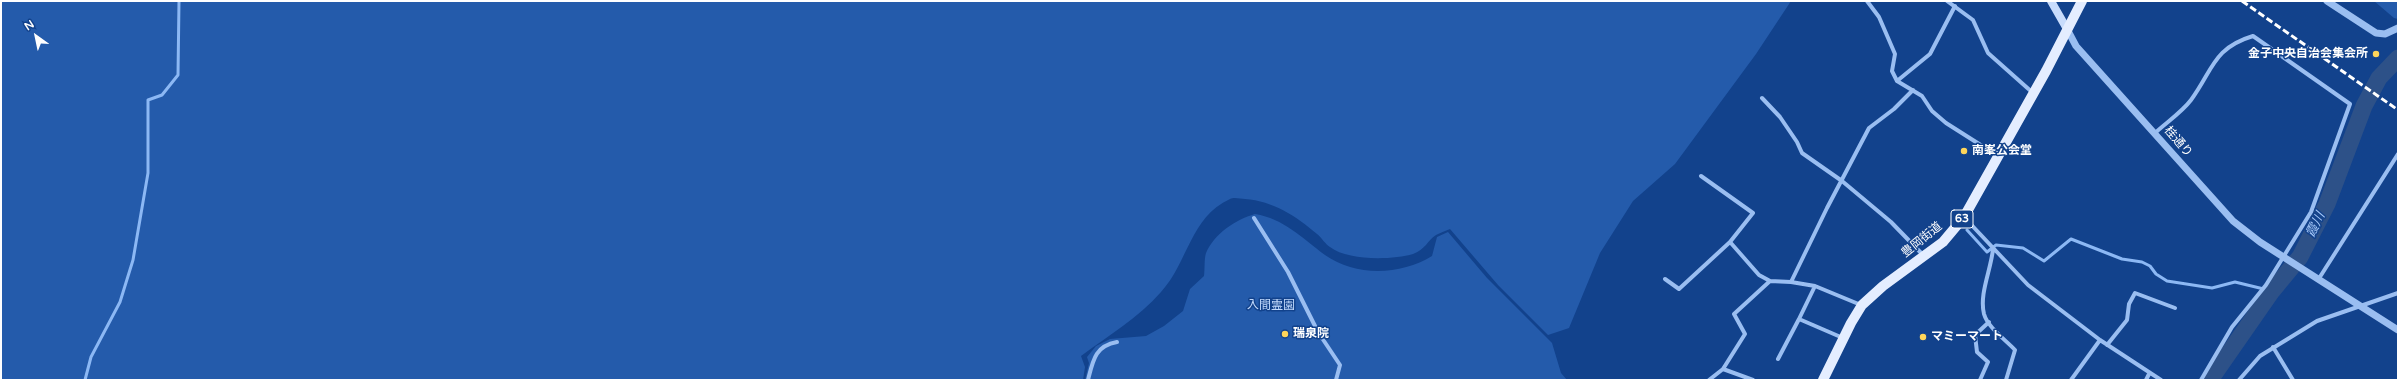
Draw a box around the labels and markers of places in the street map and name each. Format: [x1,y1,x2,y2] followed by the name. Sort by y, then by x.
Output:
[2248,47,2368,61] place label: 金子中央自治会集会所
[2371,49,2381,59] marker: 金子中央自治会集会所
[1972,144,2032,158] place label: 南峯公会堂
[1959,146,1969,156] marker: 南峯公会堂
[1293,327,1329,341] place label: 瑞泉院
[1280,329,1290,339] marker: 瑞泉院
[1931,330,2003,344] place label: マミーマート
[1918,332,1928,342] marker: マミーマート

